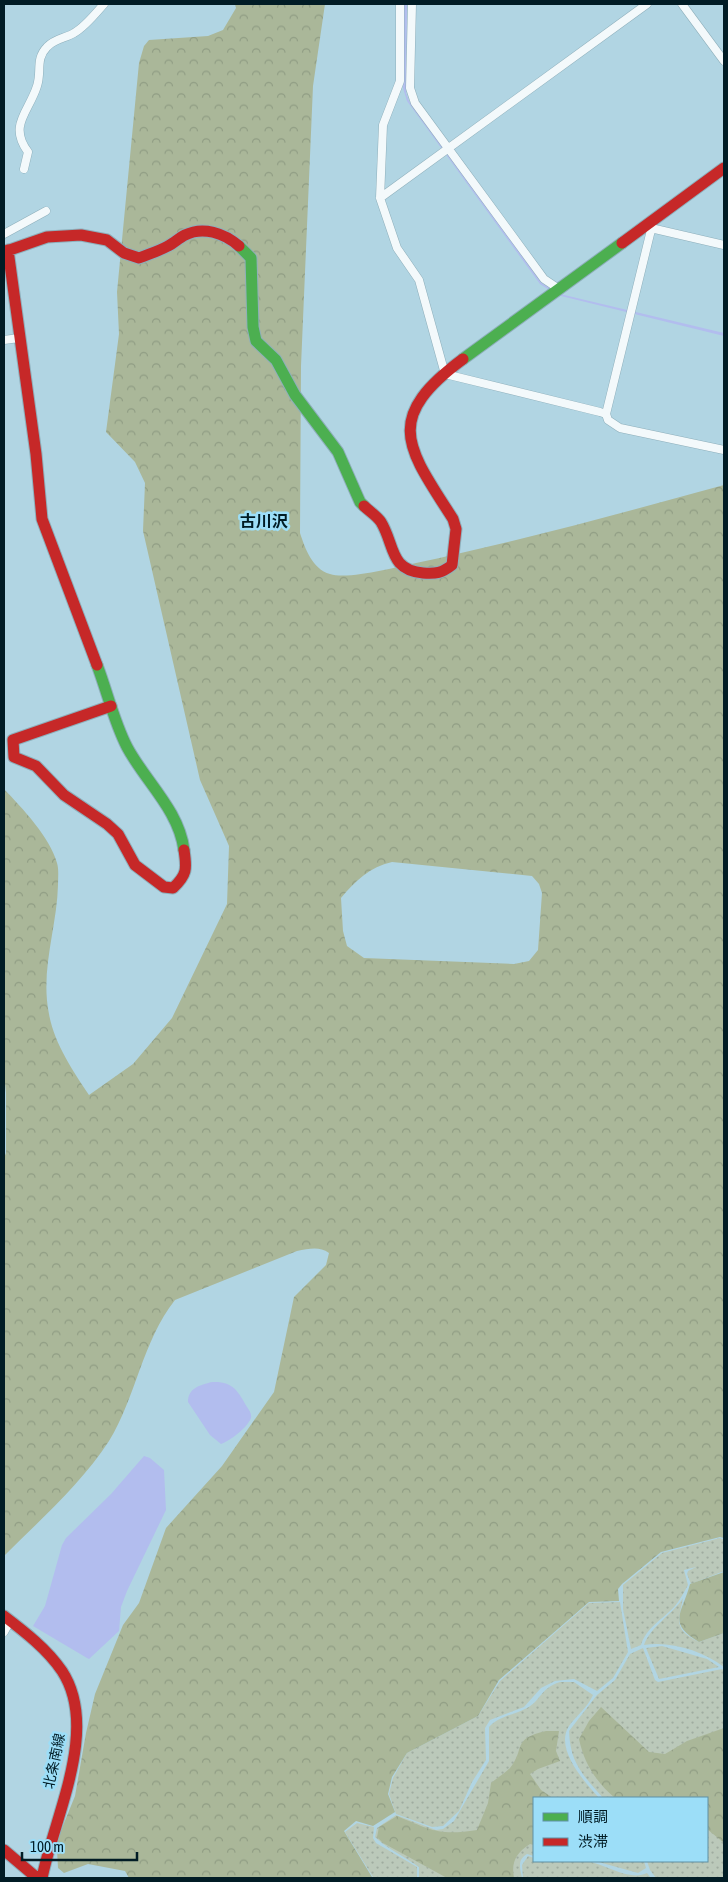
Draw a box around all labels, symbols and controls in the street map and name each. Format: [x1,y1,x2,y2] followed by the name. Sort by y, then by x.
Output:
[240,512,288,530] district label: 古川沢
[40,1732,68,1790] street label: 北条南線
[533,1797,708,1862] legend
[578,1808,608,1825] text: 順調
[22,1830,138,1862] scale bar
[578,1833,608,1850] text: 渋滞
[30,1838,64,1855] text: 100 m

